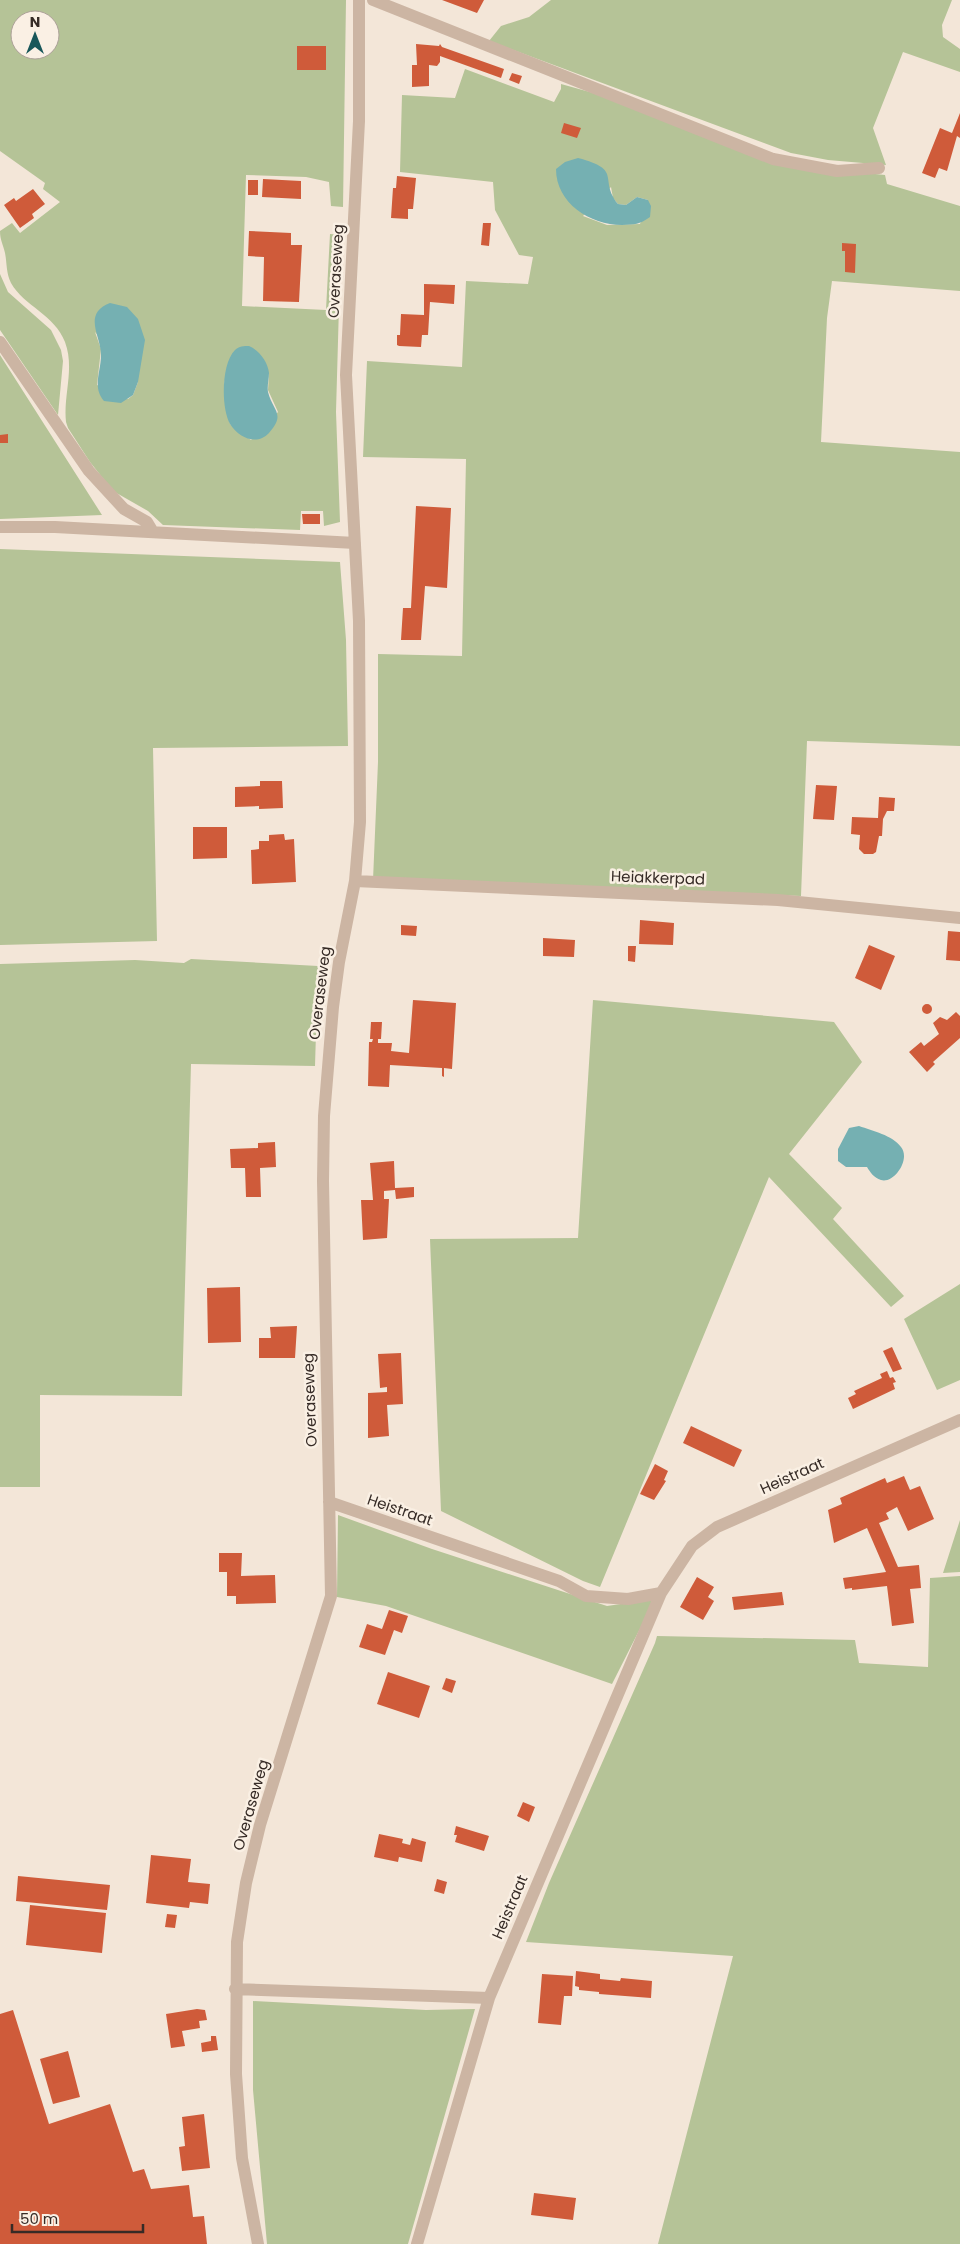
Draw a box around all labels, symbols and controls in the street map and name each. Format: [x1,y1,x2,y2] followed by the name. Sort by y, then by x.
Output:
[10,10,60,60] north arrow
[30,12,40,32] text: N
[323,223,348,319] street label: Overaseweg
[611,865,705,890] street label: Heiakkerpad
[303,945,336,1041] street label: Overaseweg
[297,1353,322,1447] street label: Overaseweg
[756,1452,827,1499] street label: Heistraat
[365,1489,436,1531] street label: Heistraat
[227,1757,274,1853] street label: Overaseweg
[487,1871,532,1942] street label: Heistraat
[12,2202,144,2234] scale bar
[20,2208,58,2229] text: 50 m

